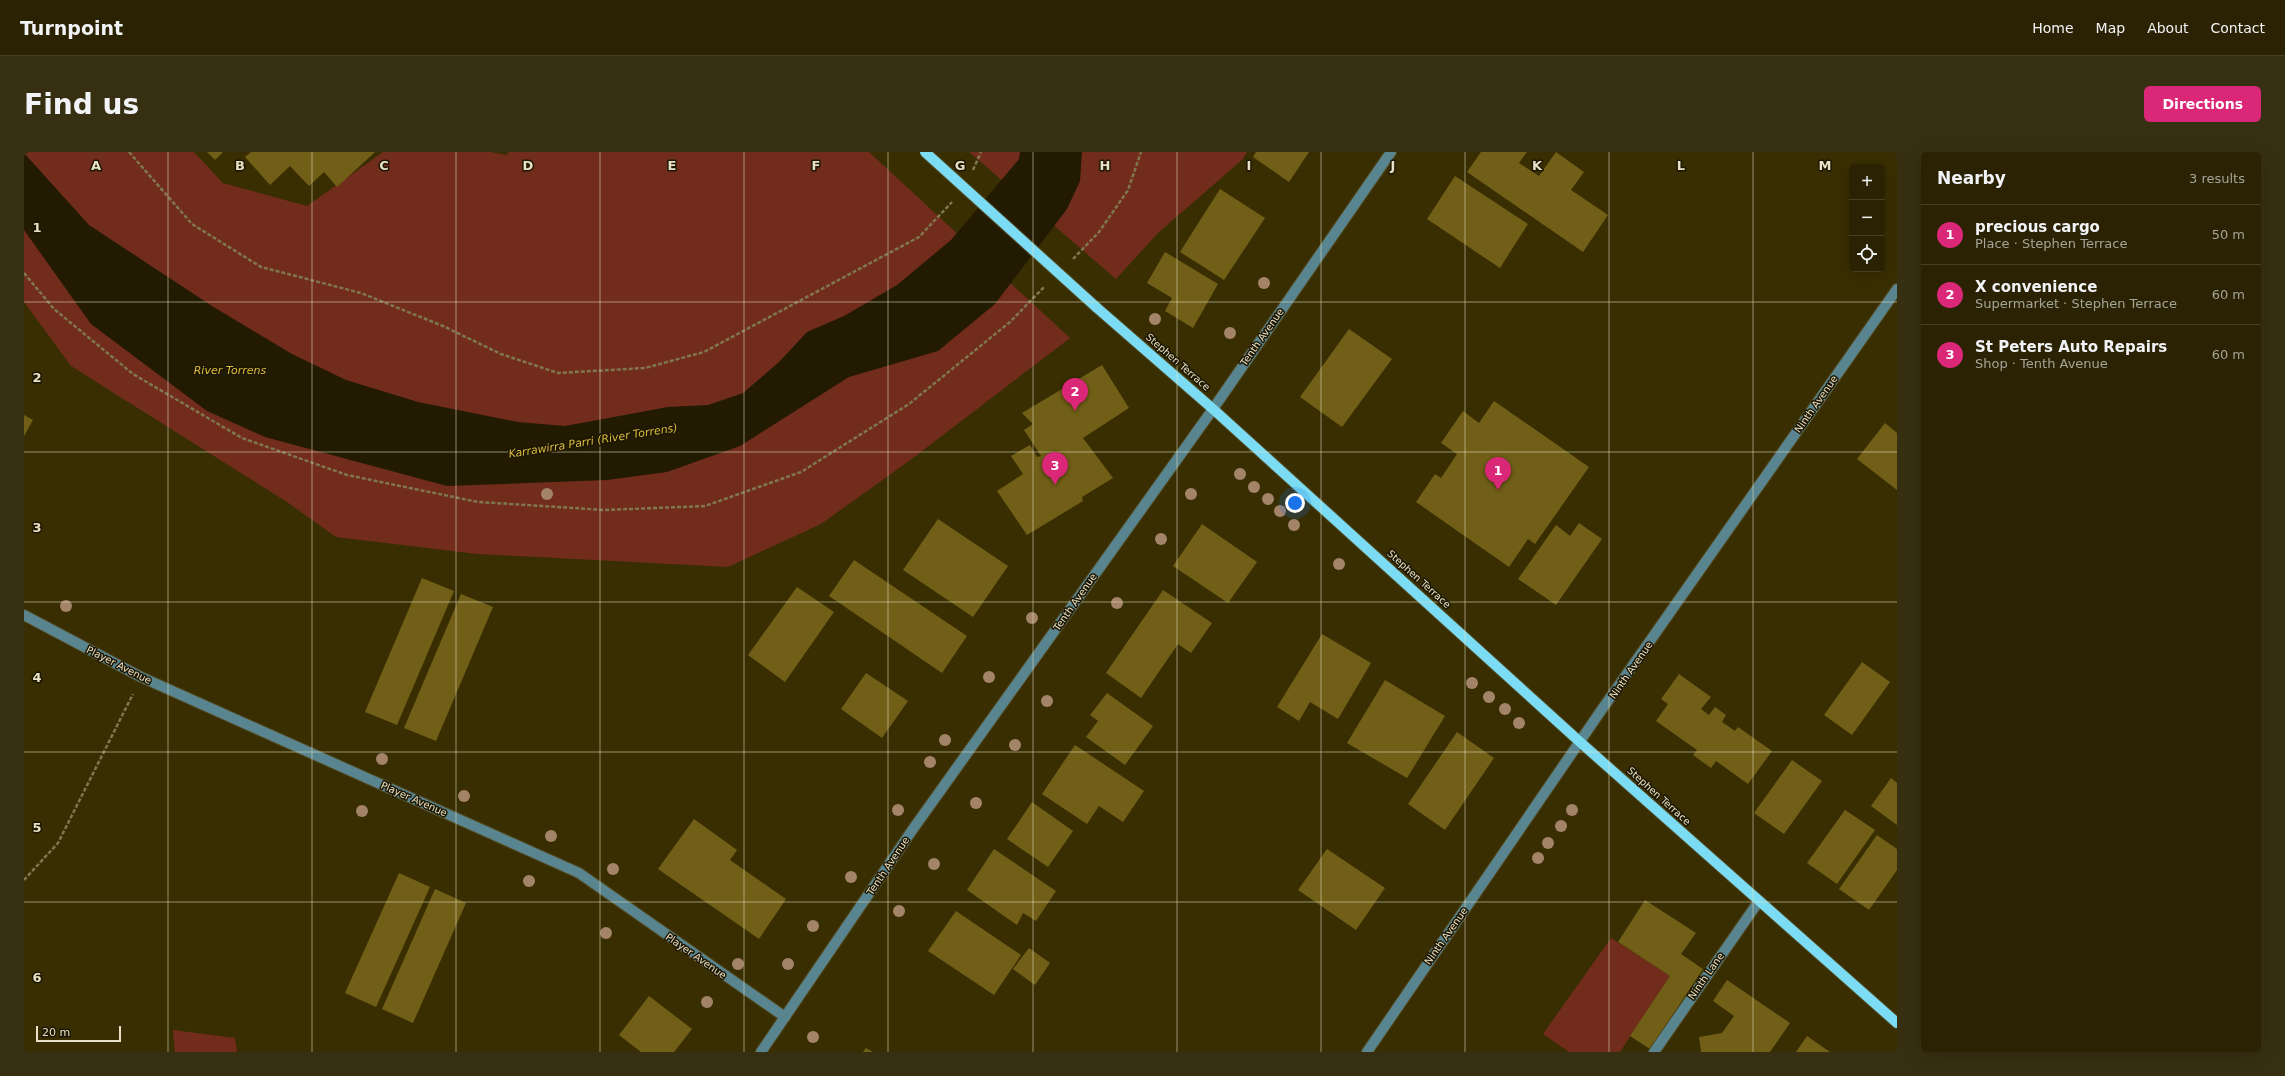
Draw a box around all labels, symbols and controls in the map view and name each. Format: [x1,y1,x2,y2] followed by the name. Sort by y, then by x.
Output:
[20,17,123,39] text: Turnpoint
[2032,20,2074,36] text: Home
[2096,20,2125,36] text: Map
[2147,20,2189,36] text: About
[2211,20,2265,36] text: Contact
[2144,86,2261,122] button: Directions
[24,88,139,121] text: Find us
[91,158,101,173] text: A
[235,158,245,173] text: B
[379,158,389,173] text: C
[523,158,534,173] text: D
[668,158,676,173] text: E
[812,158,820,173] text: F
[955,158,965,173] text: G
[1100,158,1110,173] text: H
[1247,158,1251,173] text: I
[1390,158,1395,173] text: J
[1532,158,1543,173] text: K
[1677,158,1685,173] text: L
[1819,158,1831,173] text: M
[1849,164,1885,272] map controls
[1849,164,1885,200] button: +
[1937,168,2006,188] text: Nearby
[2189,171,2245,186] text: 3 results
[1849,200,1885,236] button: −
[1975,218,2100,236] text: precious cargo
[32,220,42,235] text: 1
[1945,227,1955,242] text: 1
[2212,227,2245,242] text: 50 m
[1849,236,1885,272] button: locate
[1975,236,2127,251] text: Place · Stephen Terrace
[1975,278,2097,296] text: X convenience
[1945,287,1955,302] text: 2
[2212,287,2245,302] text: 60 m
[1975,296,2177,311] text: Supermarket · Stephen Terrace
[1238,306,1286,369] street label: Tenth Avenue
[1144,331,1212,393] street label: Stephen Terrace
[1975,338,2167,356] text: St Peters Auto Repairs
[1945,347,1955,362] text: 3
[2212,347,2245,362] text: 60 m
[1975,356,2108,371] text: Shop · Tenth Avenue
[194,364,267,377] water label: River Torrens
[32,370,42,385] text: 2
[1792,373,1840,435] street label: Ninth Avenue
[1062,378,1088,411] pin: 2
[508,421,678,461] water label: Karrawirra Parri (River Torrens)
[1042,452,1068,485] pin: 3
[1485,457,1511,490] pin: 1
[1285,493,1305,513] your location
[32,520,42,535] text: 3
[1385,548,1453,610] street label: Stephen Terrace
[1051,571,1099,634] street label: Tenth Avenue
[1607,639,1655,701] street label: Ninth Avenue
[85,644,153,686] street label: Player Avenue
[32,670,42,685] text: 4
[1625,765,1693,827] street label: Stephen Terrace
[379,779,449,819] street label: Player Avenue
[32,820,42,835] text: 5
[864,835,911,898] street label: Tenth Avenue
[1422,905,1470,967] street label: Ninth Avenue
[664,931,728,981] street label: Player Avenue
[1686,951,1726,1001] street label: Ninth Lane
[32,970,42,985] text: 6
[36,1024,121,1043] scale bar
[42,1026,70,1039] text: 20 m

